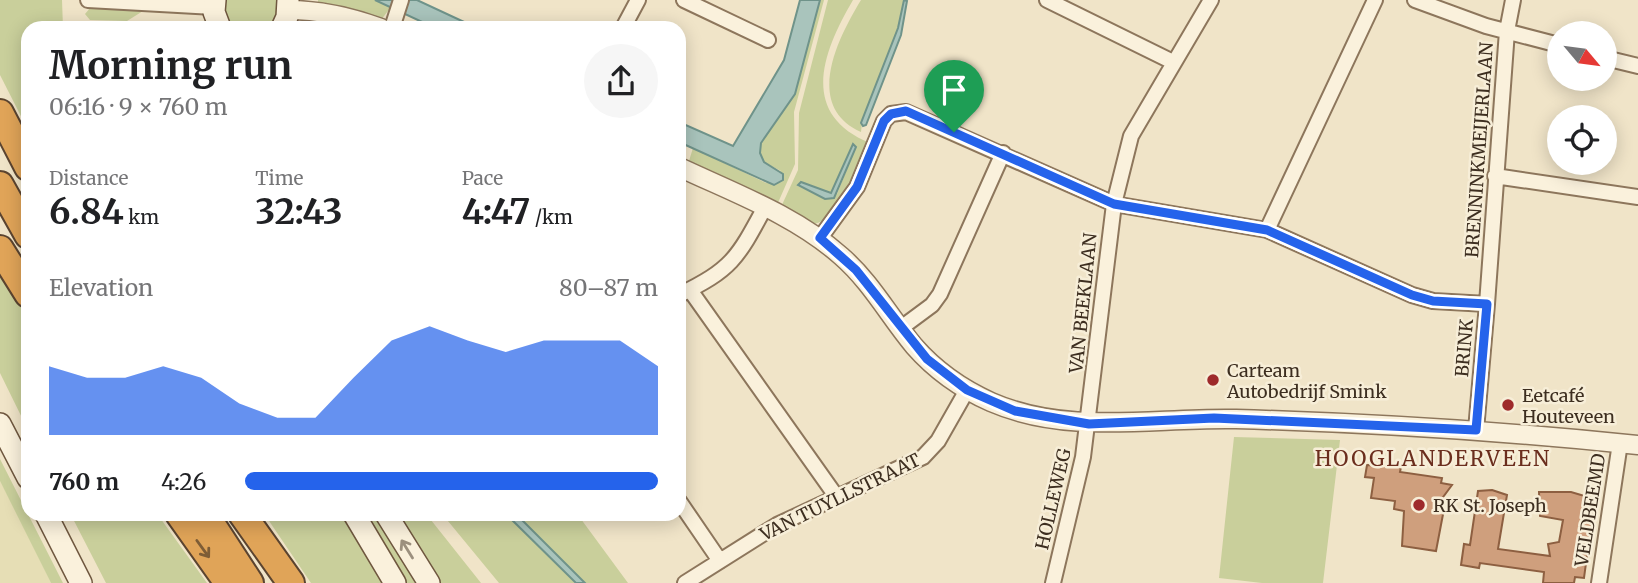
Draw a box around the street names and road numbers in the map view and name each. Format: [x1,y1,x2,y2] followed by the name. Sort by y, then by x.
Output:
[1460,41,1498,259] street label: BRENNINKMEIJERLAAN
[1064,232,1102,375] street label: VAN BEEKLAAN
[1450,318,1478,378] street label: BRINK
[1030,446,1076,552] street label: HOLLEWEG
[755,448,924,546] street label: VAN TUYLLSTRAAT
[1570,452,1610,569] street label: VELDBEEMD

